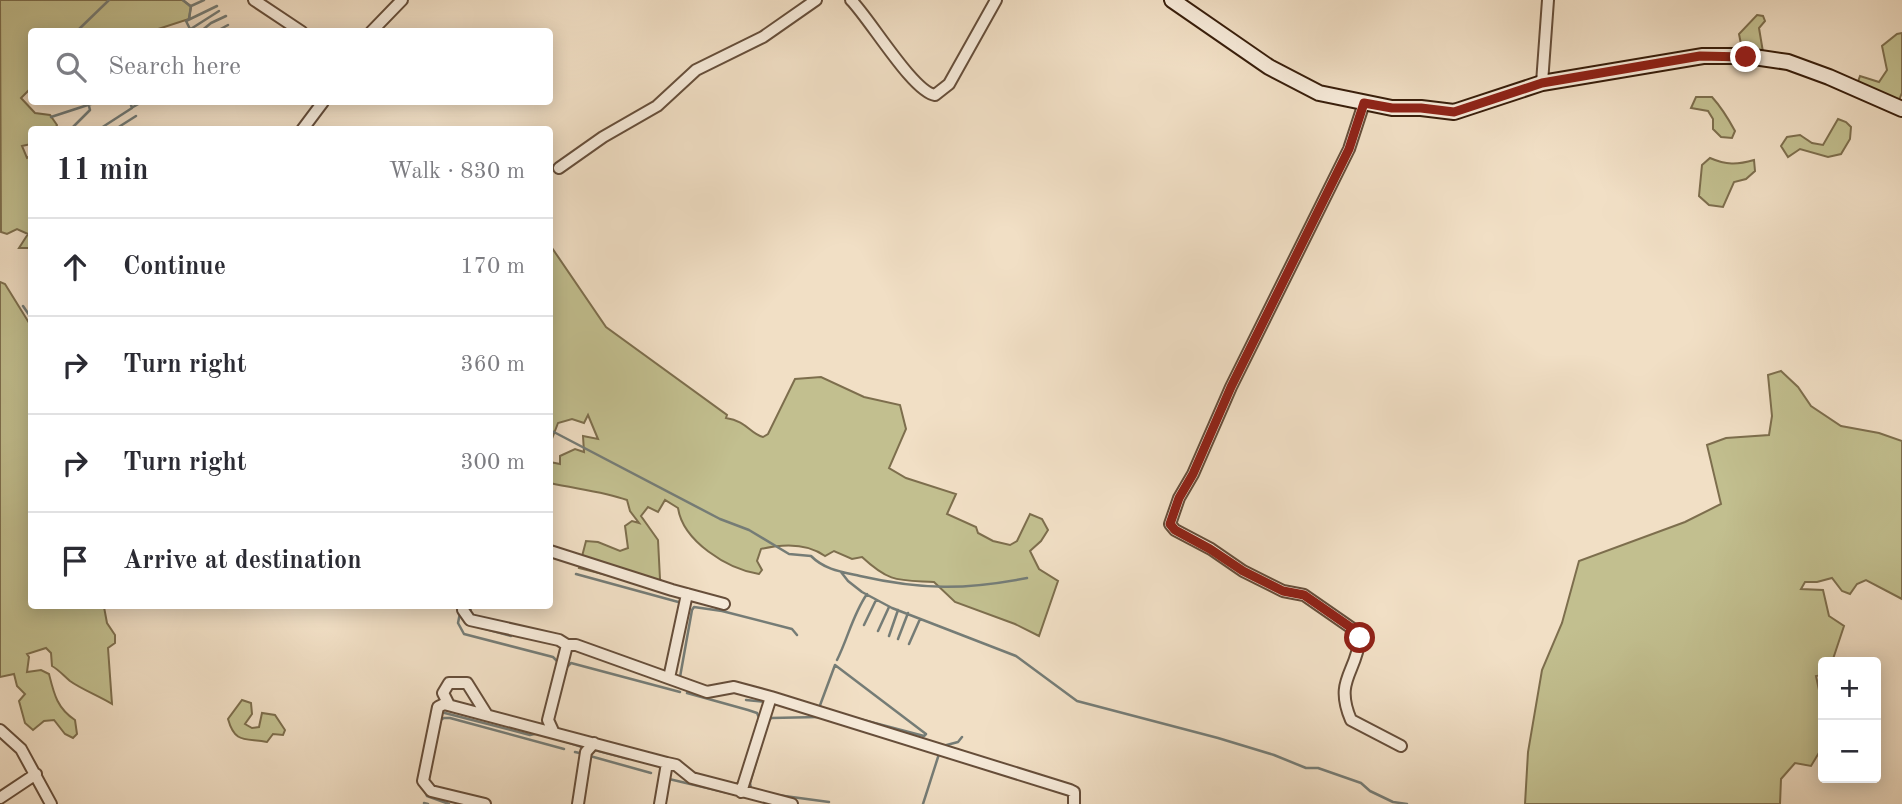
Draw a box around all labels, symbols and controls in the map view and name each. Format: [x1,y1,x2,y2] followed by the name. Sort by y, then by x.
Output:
[28,28,553,105] search box
[1730,41,1761,72] route end
[52,48,90,86] icon: search
[108,54,241,80] text: Search here
[56,156,149,186] text: 11 min
[389,160,525,183] text: Walk · 830 m
[56,248,94,286] icon: ahead
[123,254,226,280] text: Continue
[460,255,525,278] text: 170 m
[56,346,94,384] icon: right
[123,352,246,378] text: Turn right
[460,353,525,376] text: 360 m
[56,444,94,482] icon: right
[123,450,246,476] text: Turn right
[460,451,525,474] text: 300 m
[56,542,94,580] icon: arrive
[123,548,362,574] text: Arrive at destination
[1344,622,1375,653] route start
[1818,657,1881,783] map controls
[1818,657,1881,720] button: +
[1818,720,1881,783] button: −

